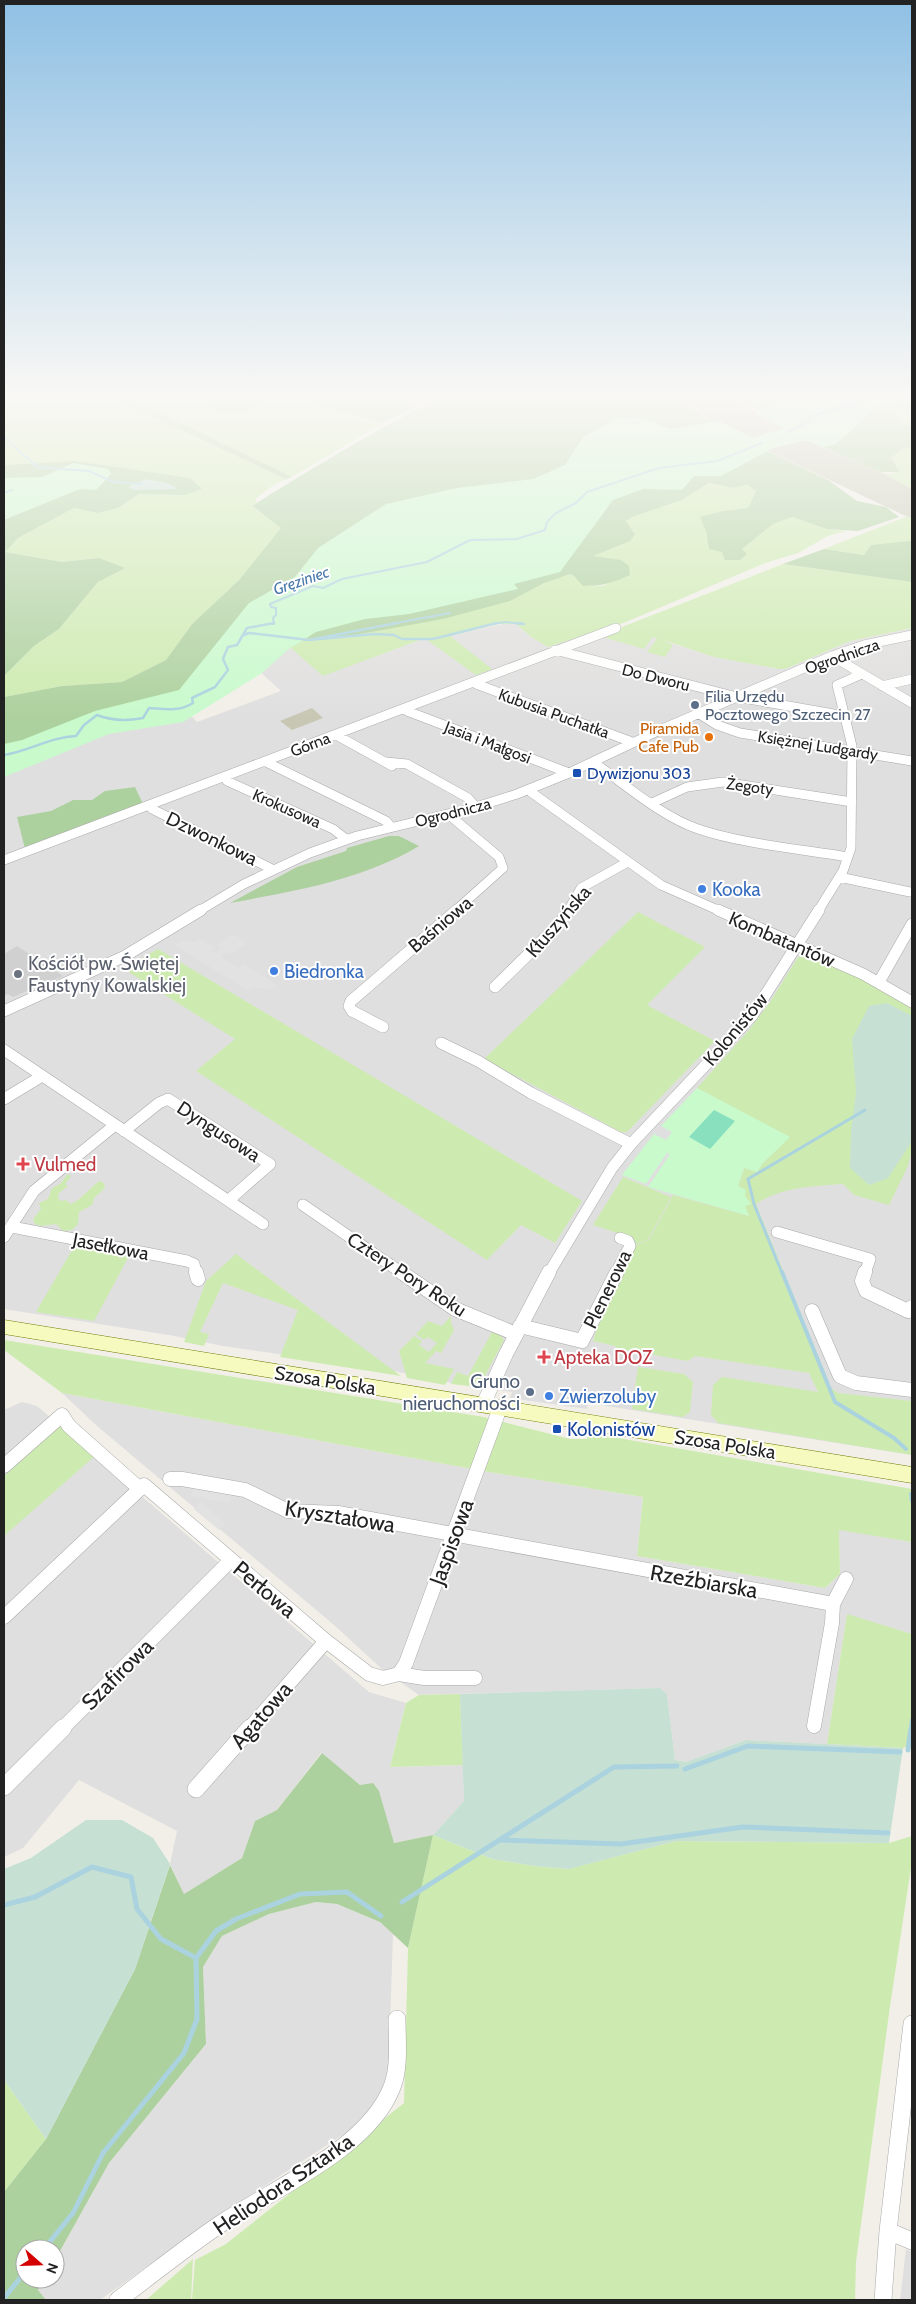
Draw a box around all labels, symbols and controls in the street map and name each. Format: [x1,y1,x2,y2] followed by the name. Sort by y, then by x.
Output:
[271,562,332,599] water label: Gręziniec
[802,635,882,678] street label: Ogrodnicza
[620,660,692,695] street label: Do Dworu
[496,685,612,742] street label: Kubusia Puchatka
[705,687,871,724] place label: Filia Urzędu Pocztowego Szczecin 27
[689,699,701,711] marker: Filia Urzędu Pocztowego Szczecin 27
[441,717,534,768] street label: Jasia i Małgosi
[638,719,699,756] place label: Piramida Cafe Pub
[756,727,879,764] street label: Księżnej Ludgardy
[288,728,333,761] street label: Górna
[703,731,715,743] marker: Piramida Cafe Pub
[587,764,691,783] place label: Dywizjonu 303
[571,767,583,779] marker: Dywizjonu 303
[725,774,775,799] street label: Żegoty
[250,785,324,832] street label: Krokusowa
[413,794,493,831] street label: Ogrodnicza
[162,806,261,870] street label: Dzwonkowa
[712,878,761,901] place label: Kooka
[521,881,596,962] street label: Kłuszyńska
[696,883,708,895] marker: Kooka
[404,891,477,958] street label: Baśniowa
[725,907,839,972] street label: Kombatantów
[28,951,186,997] place label: Kościół pw. Świętej Faustyny Kowalskiej
[284,960,364,983] place label: Biedronka
[268,965,280,977] marker: Biedronka
[12,968,24,980] marker: Kościół pw. Świętej Faustyny Kowalskiej
[698,988,773,1071] street label: Kolonistów
[173,1096,265,1167] street label: Dyngusowa
[34,1153,96,1176] place label: Vulmed
[16,1157,30,1171] marker: Vulmed
[343,1227,471,1322] street label: Cztery Pory Roku
[70,1228,151,1265] street label: Jasełkowa
[579,1246,636,1332] street label: Plenerowa
[554,1346,653,1369] place label: Apteka DOZ
[538,1351,550,1363] marker: Apteka DOZ
[273,1361,377,1400] street label: Szosa Polska
[403,1370,520,1415] place label: Gruno nieruchomości
[559,1385,657,1408] place label: Zwierzoluby
[524,1386,536,1398] marker: Gruno nieruchomości
[543,1390,555,1402] marker: Zwierzoluby
[567,1418,656,1441] place label: Kolonistów
[551,1423,563,1435] marker: Kolonistów
[673,1425,777,1464] street label: Szosa Polska
[283,1494,398,1539] street label: Kryształowa
[423,1495,480,1590] street label: Jaspisowa
[228,1555,302,1624] street label: Perłowa
[648,1559,760,1604] street label: Rzeźbiarska
[76,1633,159,1716] street label: Szafirowa
[225,1676,298,1755] street label: Agatowa
[208,2127,359,2241] street label: Heliodora Sztarka
[15,2239,65,2289] north arrow
[42,2261,62,2276] text: N

